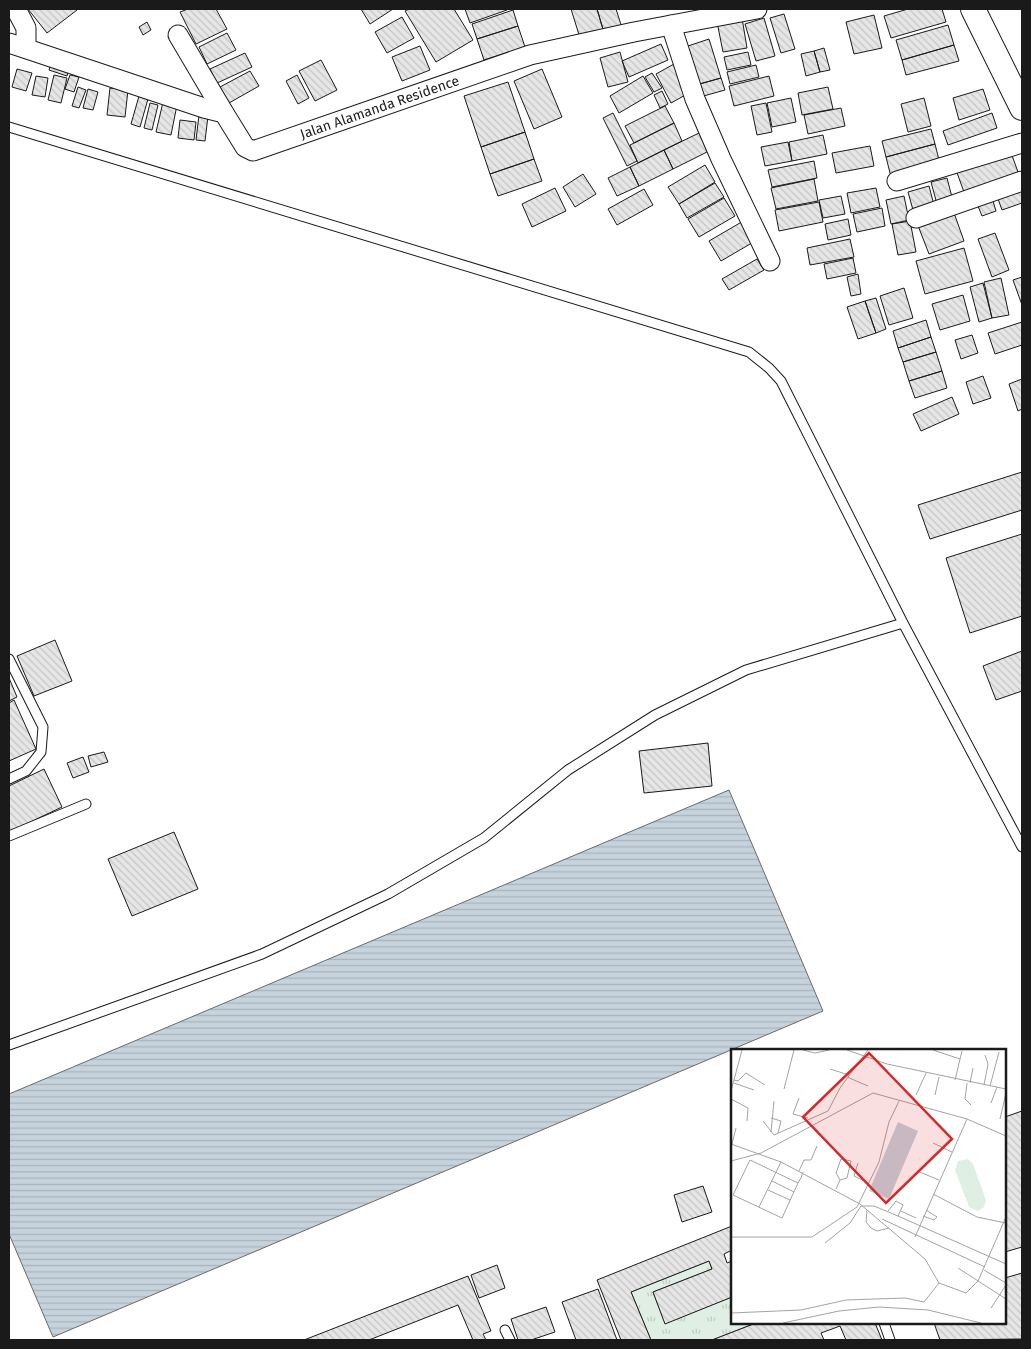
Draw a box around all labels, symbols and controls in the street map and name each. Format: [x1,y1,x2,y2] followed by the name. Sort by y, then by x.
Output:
[298,72,461,143] street label: Jalan Alamanda Residence
[731,1049,1006,1324] inset map

